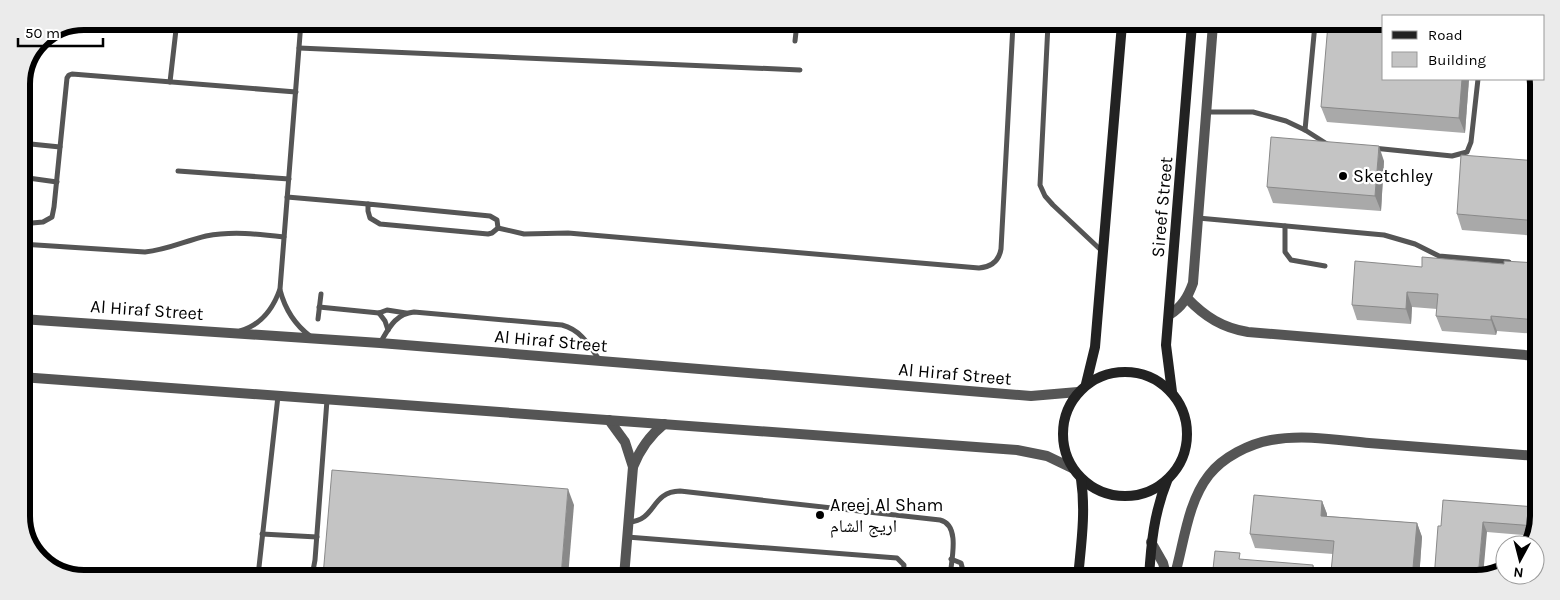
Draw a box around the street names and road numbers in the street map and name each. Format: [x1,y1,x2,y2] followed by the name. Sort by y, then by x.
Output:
[1147,155,1177,258] street label: Sireef Street
[90,295,205,325] street label: Al Hiraf Street
[494,325,609,357] street label: Al Hiraf Street
[898,358,1013,390] street label: Al Hiraf Street

